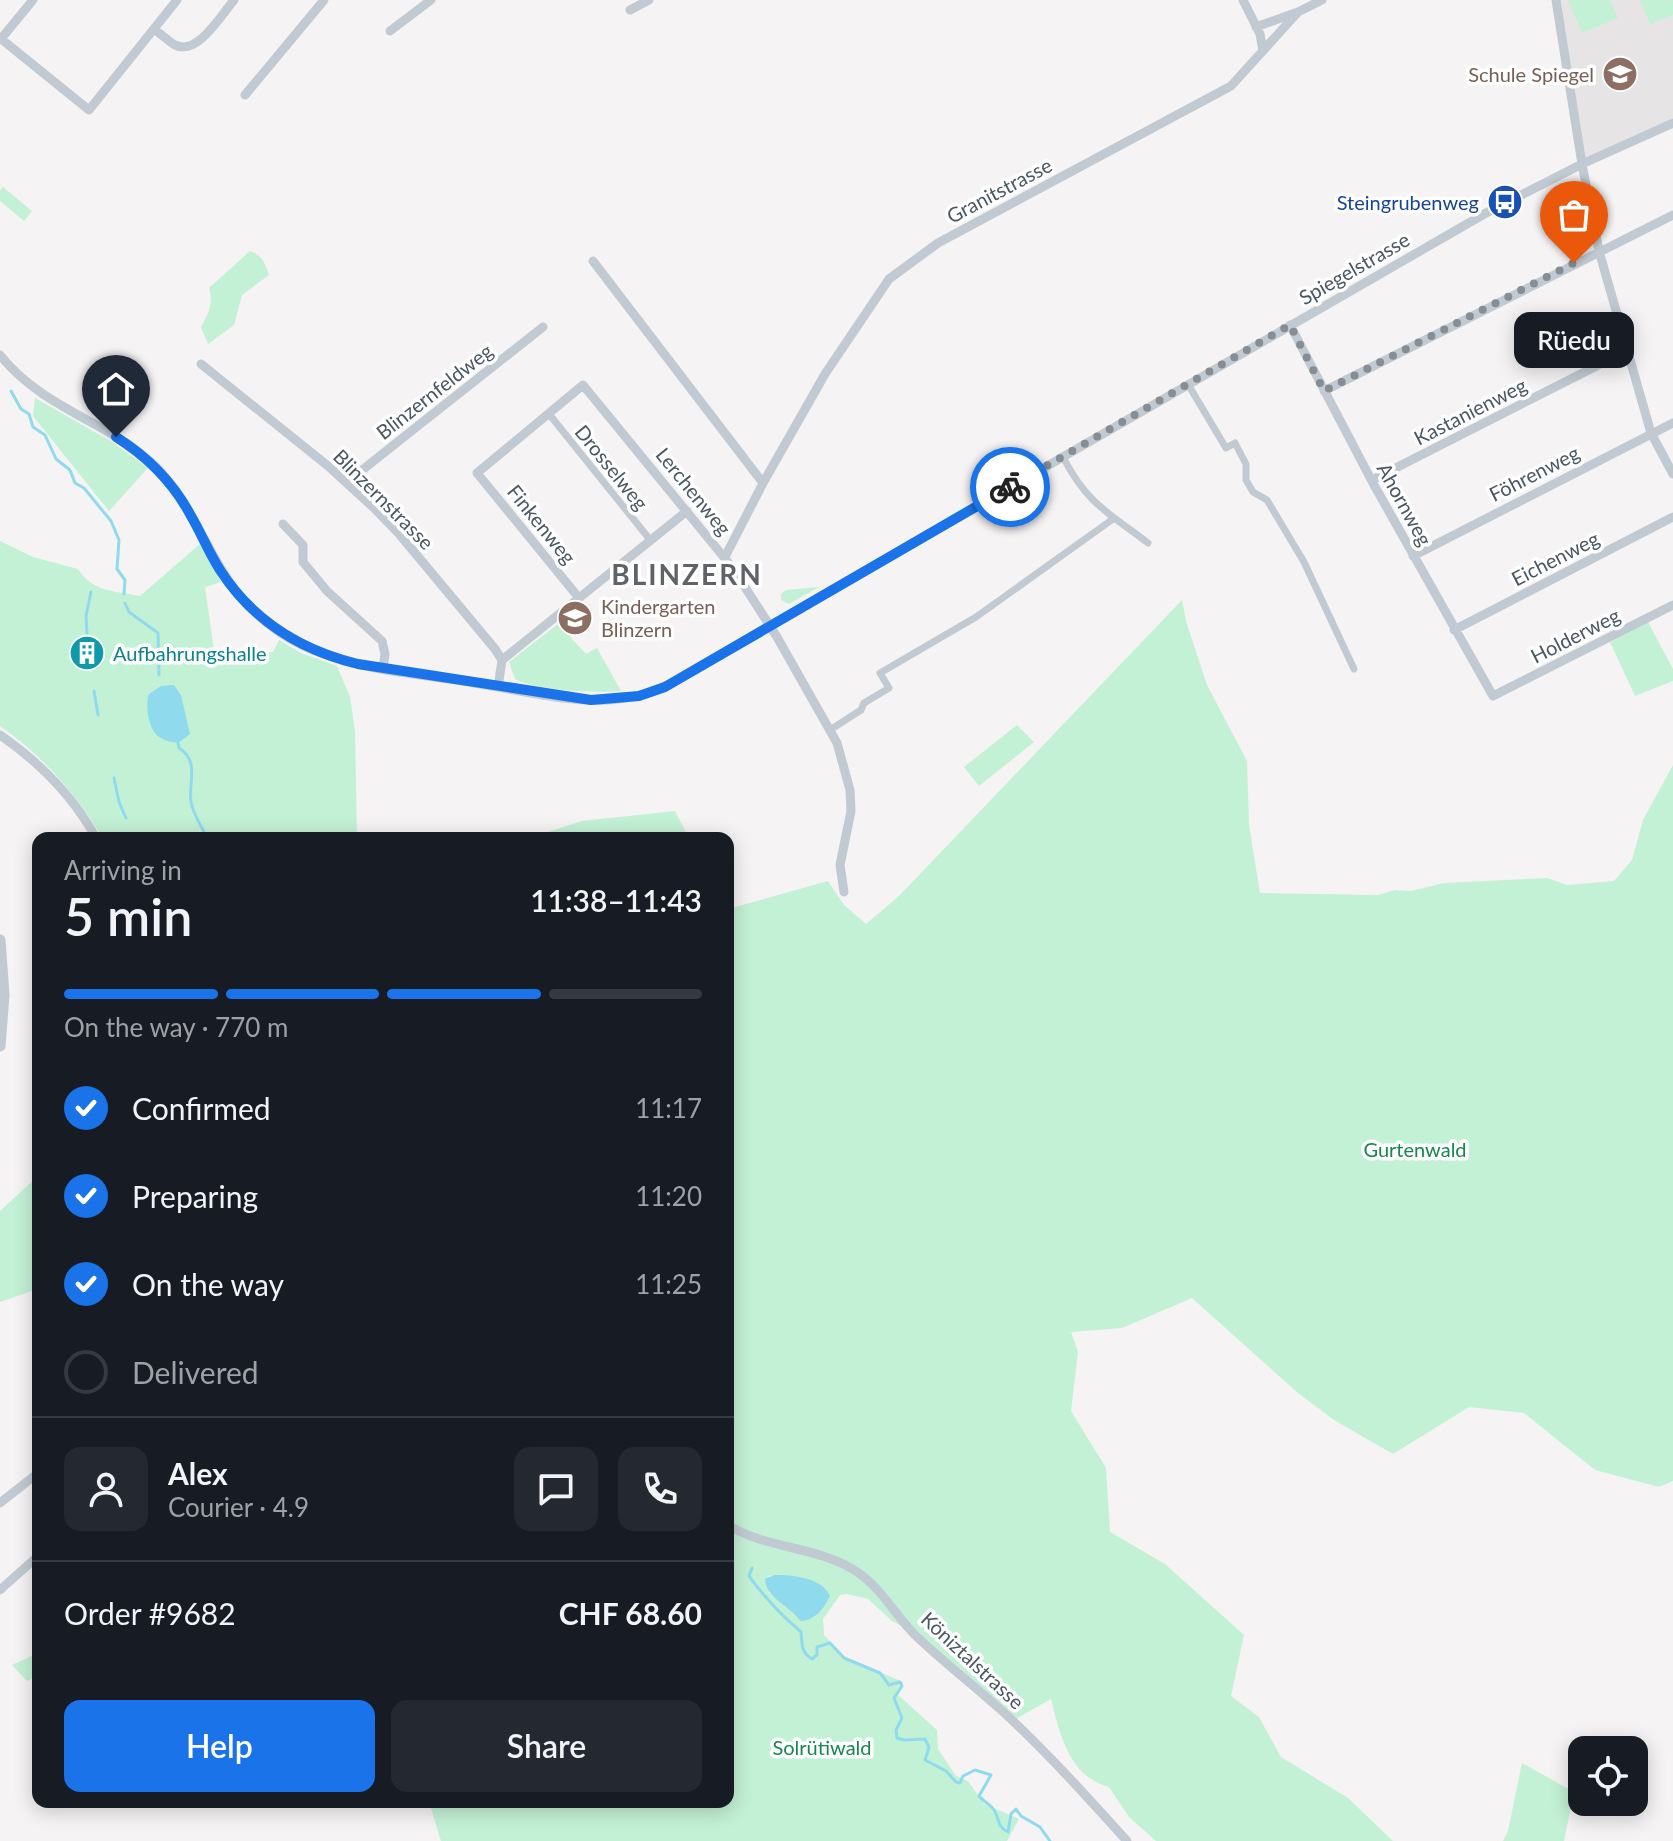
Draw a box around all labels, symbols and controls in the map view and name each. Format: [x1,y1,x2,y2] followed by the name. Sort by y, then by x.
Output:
[1601,55,1639,93] school or university icon: Schule Spiegel
[1468,62,1594,86] place label: Schule Spiegel
[942,152,1056,228] street label: Granitstrasse
[1540,181,1608,263] pin
[1486,183,1524,221] bus stop icon: Steingrubenweg
[1337,190,1479,214] place label: Steingrubenweg
[1552,193,1596,237] icon: bag
[1295,227,1413,309] street label: Spiegelstrasse
[1514,311,1634,367] callout: Rüedu
[1537,324,1611,356] text: Rüedu
[371,338,497,444] street label: Blinzernfeldweg
[82,355,150,437] pin
[94,367,138,411] icon: home
[1410,372,1530,450] street label: Kastanienweg
[570,420,654,514] street label: Drosselweg
[1485,440,1583,506] street label: Föhrenweg
[651,442,737,540] street label: Lerchenweg
[329,444,439,554] street label: Blinzernstrasse
[970,447,1050,527] courier
[1372,458,1438,550] street label: Ahornweg
[988,465,1032,509] icon: bike
[503,480,581,568] street label: Finkenweg
[1507,526,1603,590] street label: Eichenweg
[611,557,763,591] district label: BLINZERN
[601,594,715,641] place label: Kindergarten Blinzern
[556,599,594,637] school or university icon: Kindergarten Blinzern
[1527,602,1623,668] street label: Holderweg
[68,634,106,672] building icon: Aufbahrungshalle
[113,641,267,665] place label: Aufbahrungshalle
[64,854,182,886] text: Arriving in
[530,882,702,918] text: 11:38–11:43
[64,885,192,947] text: 5 min
[64,1011,288,1043] text: On the way · 770 m
[64,1086,108,1130] icon: check
[132,1090,271,1126] text: Confirmed
[635,1092,702,1124] text: 11:17
[1363,1137,1467,1161] park label: Gurtenwald
[64,1174,108,1218] icon: check
[132,1178,258,1214] text: Preparing
[635,1180,702,1212] text: 11:20
[64,1262,108,1306] icon: check
[132,1266,284,1302] text: On the way
[635,1268,702,1300] text: 11:25
[132,1354,259,1390] text: Delivered
[64,1447,148,1531] button: person
[514,1447,598,1531] button: chat
[618,1447,702,1531] button: phone
[168,1455,228,1491] text: Alex
[168,1491,309,1523] text: Courier · 4.9
[64,1595,236,1631] text: Order #9682
[559,1595,702,1631] text: CHF 68.60
[917,1606,1029,1714] street label: Köniztalstrasse
[64,1700,375,1792] button: Help
[391,1700,702,1792] button: Share
[772,1735,872,1759] park label: Solrütiwald
[1568,1736,1648,1816] map controls
[1568,1736,1648,1816] button: locate

